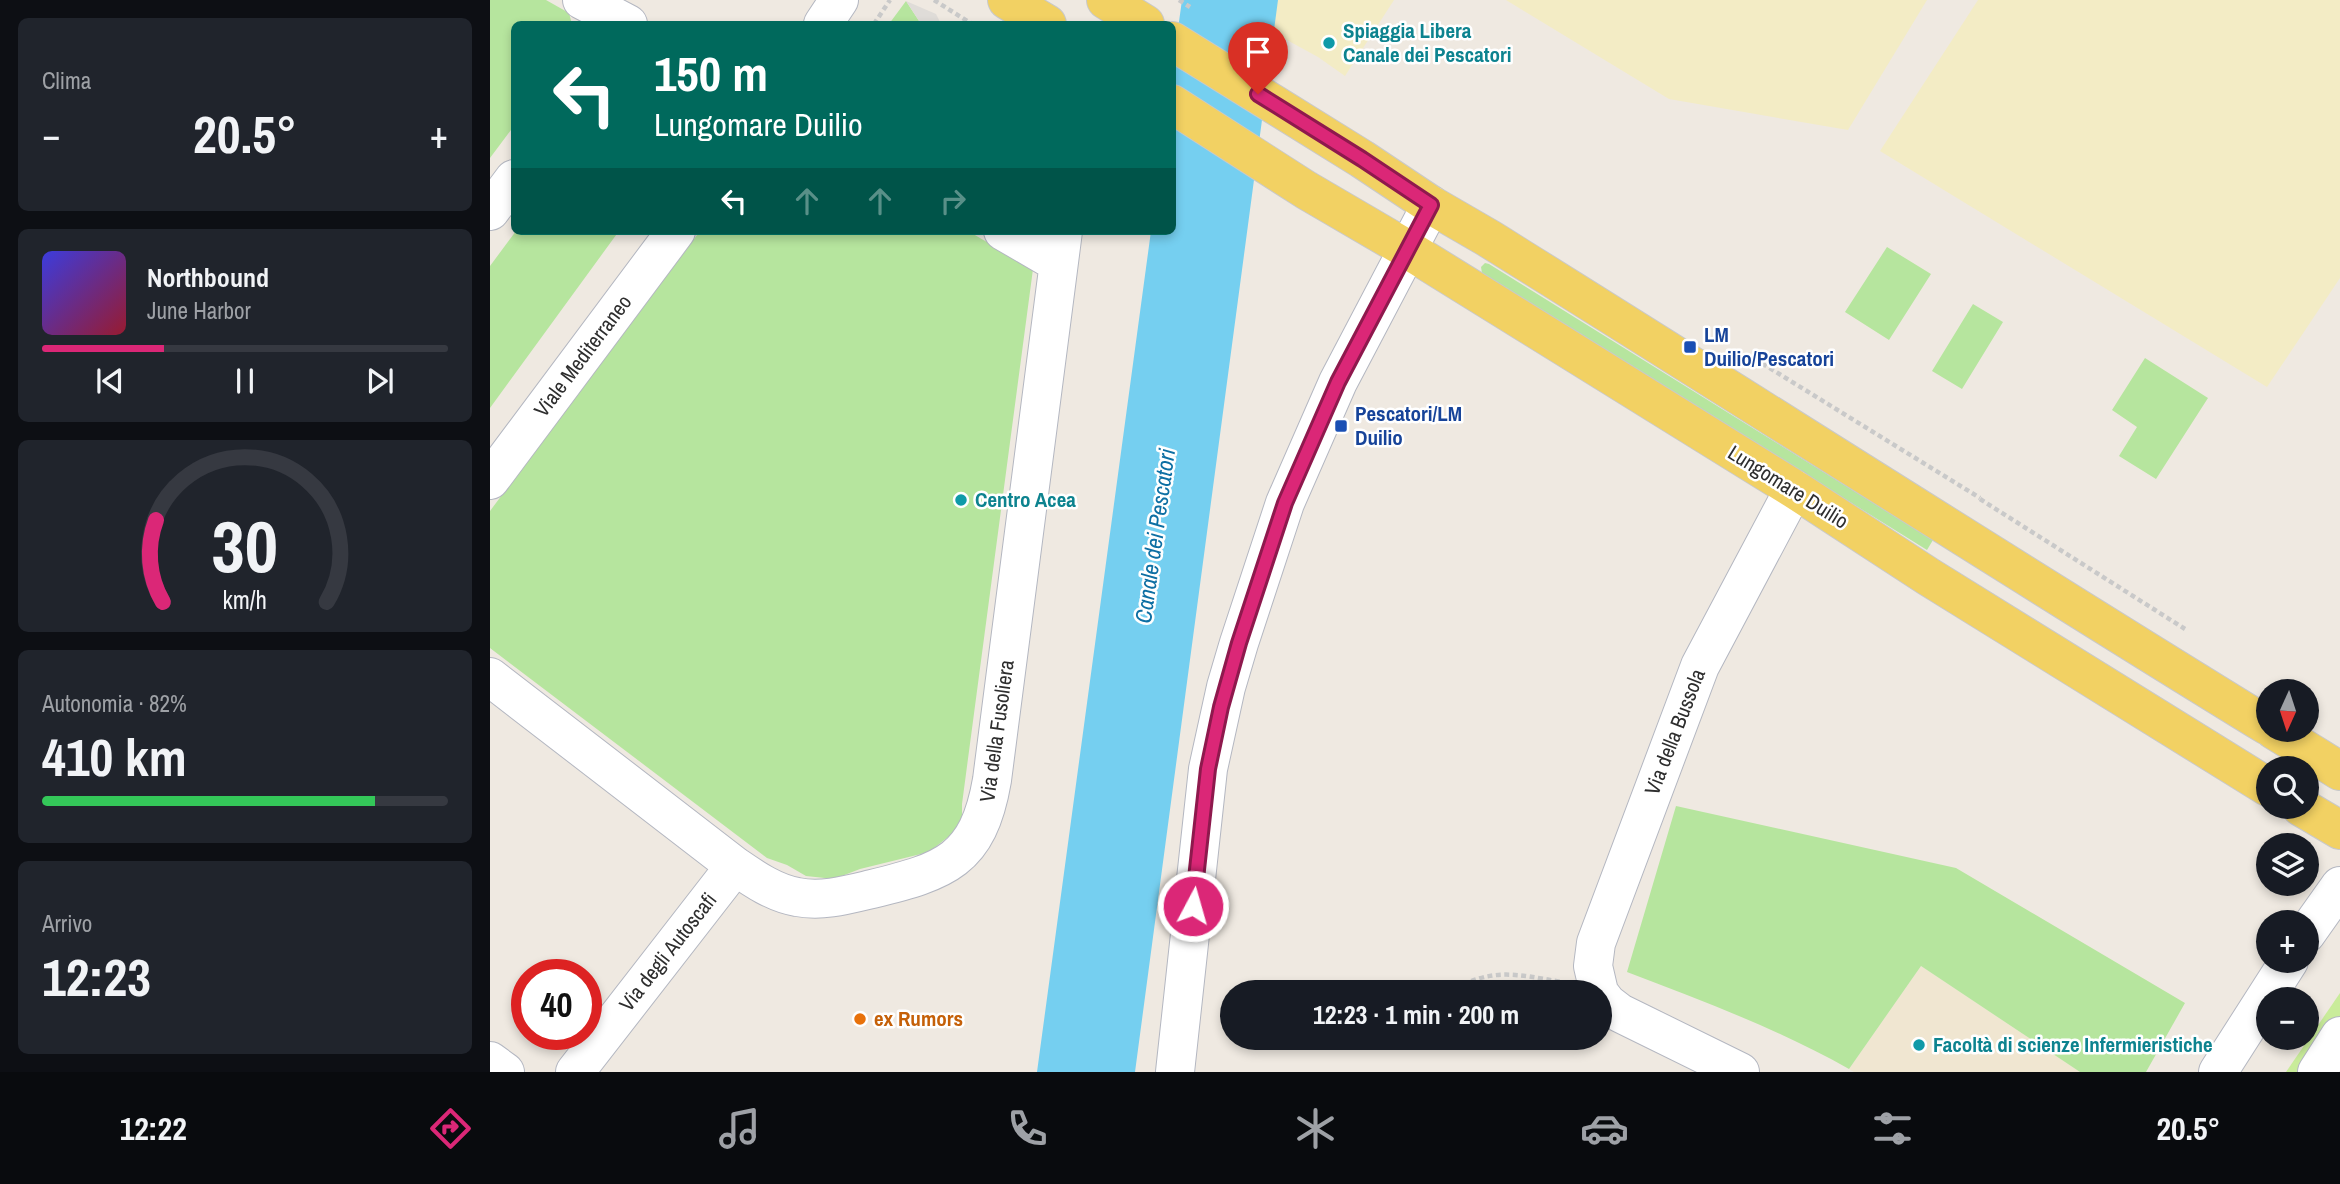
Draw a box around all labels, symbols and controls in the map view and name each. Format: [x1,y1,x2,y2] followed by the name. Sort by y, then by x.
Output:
[1343,16,1511,69] place label: Spiaggia Libera Canale dei Pescatori
[1228,22,1288,94] pin
[1239,33,1277,71] icon: arrive
[1321,35,1337,51] marker: Spiaggia Libera Canale dei Pescatori
[654,40,768,106] text: 150 m
[539,49,630,140] icon: left
[42,65,91,96] text: Clima
[193,99,297,169] text: 20.5°
[654,103,863,146] text: Lungomare Duilio
[42,109,60,160] text: −
[430,109,448,160] text: +
[715,182,753,220] icon: left
[788,182,826,220] icon: ahead
[861,182,899,220] icon: ahead
[934,182,972,220] icon: right
[147,260,269,295] text: Northbound
[527,289,638,423] street label: Viale Mediterraneo
[147,295,251,326] text: June Harbor
[1704,320,1834,373] place label: LM Duilio/Pescatori
[1682,339,1698,355] marker: LM Duilio/Pescatori
[91,362,129,400] icon: previous
[226,362,264,400] icon: pause
[361,362,399,400] icon: next
[1355,399,1462,452] place label: Pescatori/LM Duilio
[1333,418,1349,434] marker: Pescatori/LM Duilio
[1723,438,1854,535] street label: Lungomare Duilio
[1127,446,1182,625] water label: Canale dei Pescatori
[975,485,1076,514] place label: Centro Acea
[953,492,969,508] marker: Centro Acea
[212,497,278,595] text: 30
[223,583,267,617] text: km/h
[972,658,1021,804] street label: Via della Fusoliera
[1637,664,1712,799] street label: Via della Bussola
[2256,679,2319,742] north arrow
[2256,679,2319,1050] map controls
[42,688,187,719] text: Autonomia · 82%
[42,722,187,792] text: 410 km
[2256,756,2319,819] button: search
[2256,833,2319,896] button: layers
[1156,869,1230,943] position arrow
[612,886,723,1017] street label: Via degli Autoscafi
[42,908,92,939] text: Arrivo
[2256,910,2319,973] button: +
[42,942,151,1012] text: 12:23
[511,959,602,1050] speed limit sign: 40
[2256,987,2319,1050] button: −
[1313,997,1519,1032] text: 12:23 · 1 min · 200 m
[874,1004,963,1033] place label: ex Rumors
[852,1011,868,1027] marker: ex Rumors
[1933,1030,2213,1059] place label: Facoltà di scienze Infermieristiche
[1911,1037,1927,1053] marker: Facoltà di scienze Infermieristiche
[426,1104,475,1153] icon: directions
[715,1104,764,1153] icon: music
[1003,1104,1052,1153] icon: phone
[1291,1104,1340,1153] icon: climate
[1580,1104,1629,1153] icon: car
[1868,1104,1917,1153] icon: filters
[120,1107,187,1150] text: 12:22
[2156,1107,2220,1150] text: 20.5°

